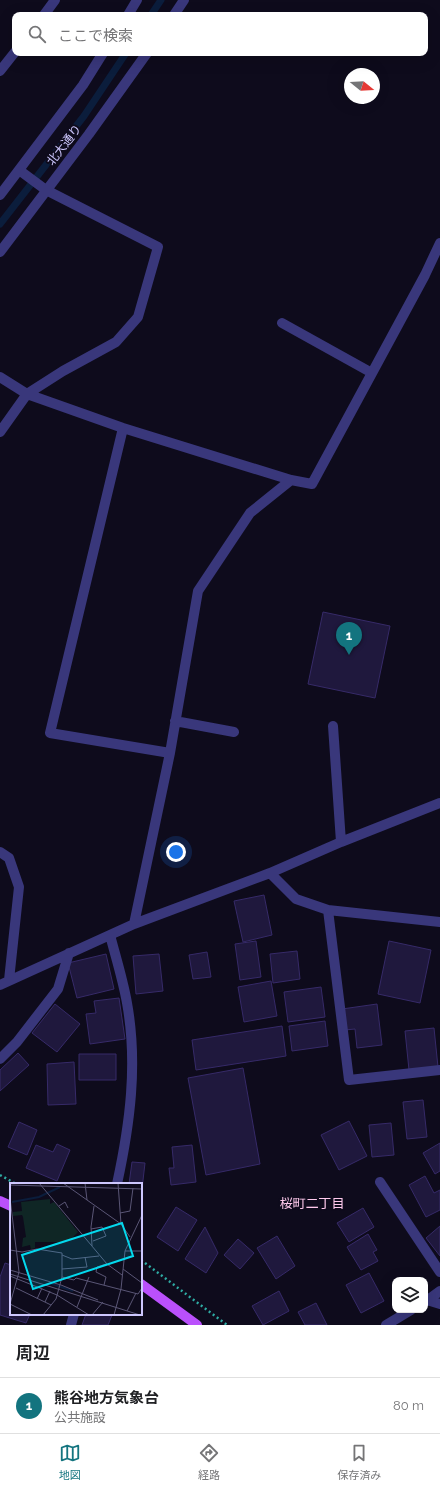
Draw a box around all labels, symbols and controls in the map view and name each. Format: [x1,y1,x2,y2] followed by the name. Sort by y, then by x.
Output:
[12,12,428,56] search box
[26,23,48,45] icon: search
[58,27,133,45] text: ここで検索
[344,68,380,104] north arrow
[44,122,84,168] street label: 北大通り
[336,622,362,655] pin: 1
[166,842,186,862] your location
[10,1183,142,1315] inset map
[279,1196,345,1211] district label: 桜町二丁目
[392,1277,428,1313] map controls
[392,1277,428,1313] button: layers
[16,1343,50,1363] text: 周辺
[54,1389,159,1407] text: 熊谷地方気象台
[26,1398,32,1413] text: 1
[393,1398,424,1413] text: 80 m
[54,1410,106,1425] text: 公共施設
[59,1442,81,1482] tab: 地図
[198,1442,220,1482] tab: 経路
[337,1442,381,1482] tab: 保存済み

